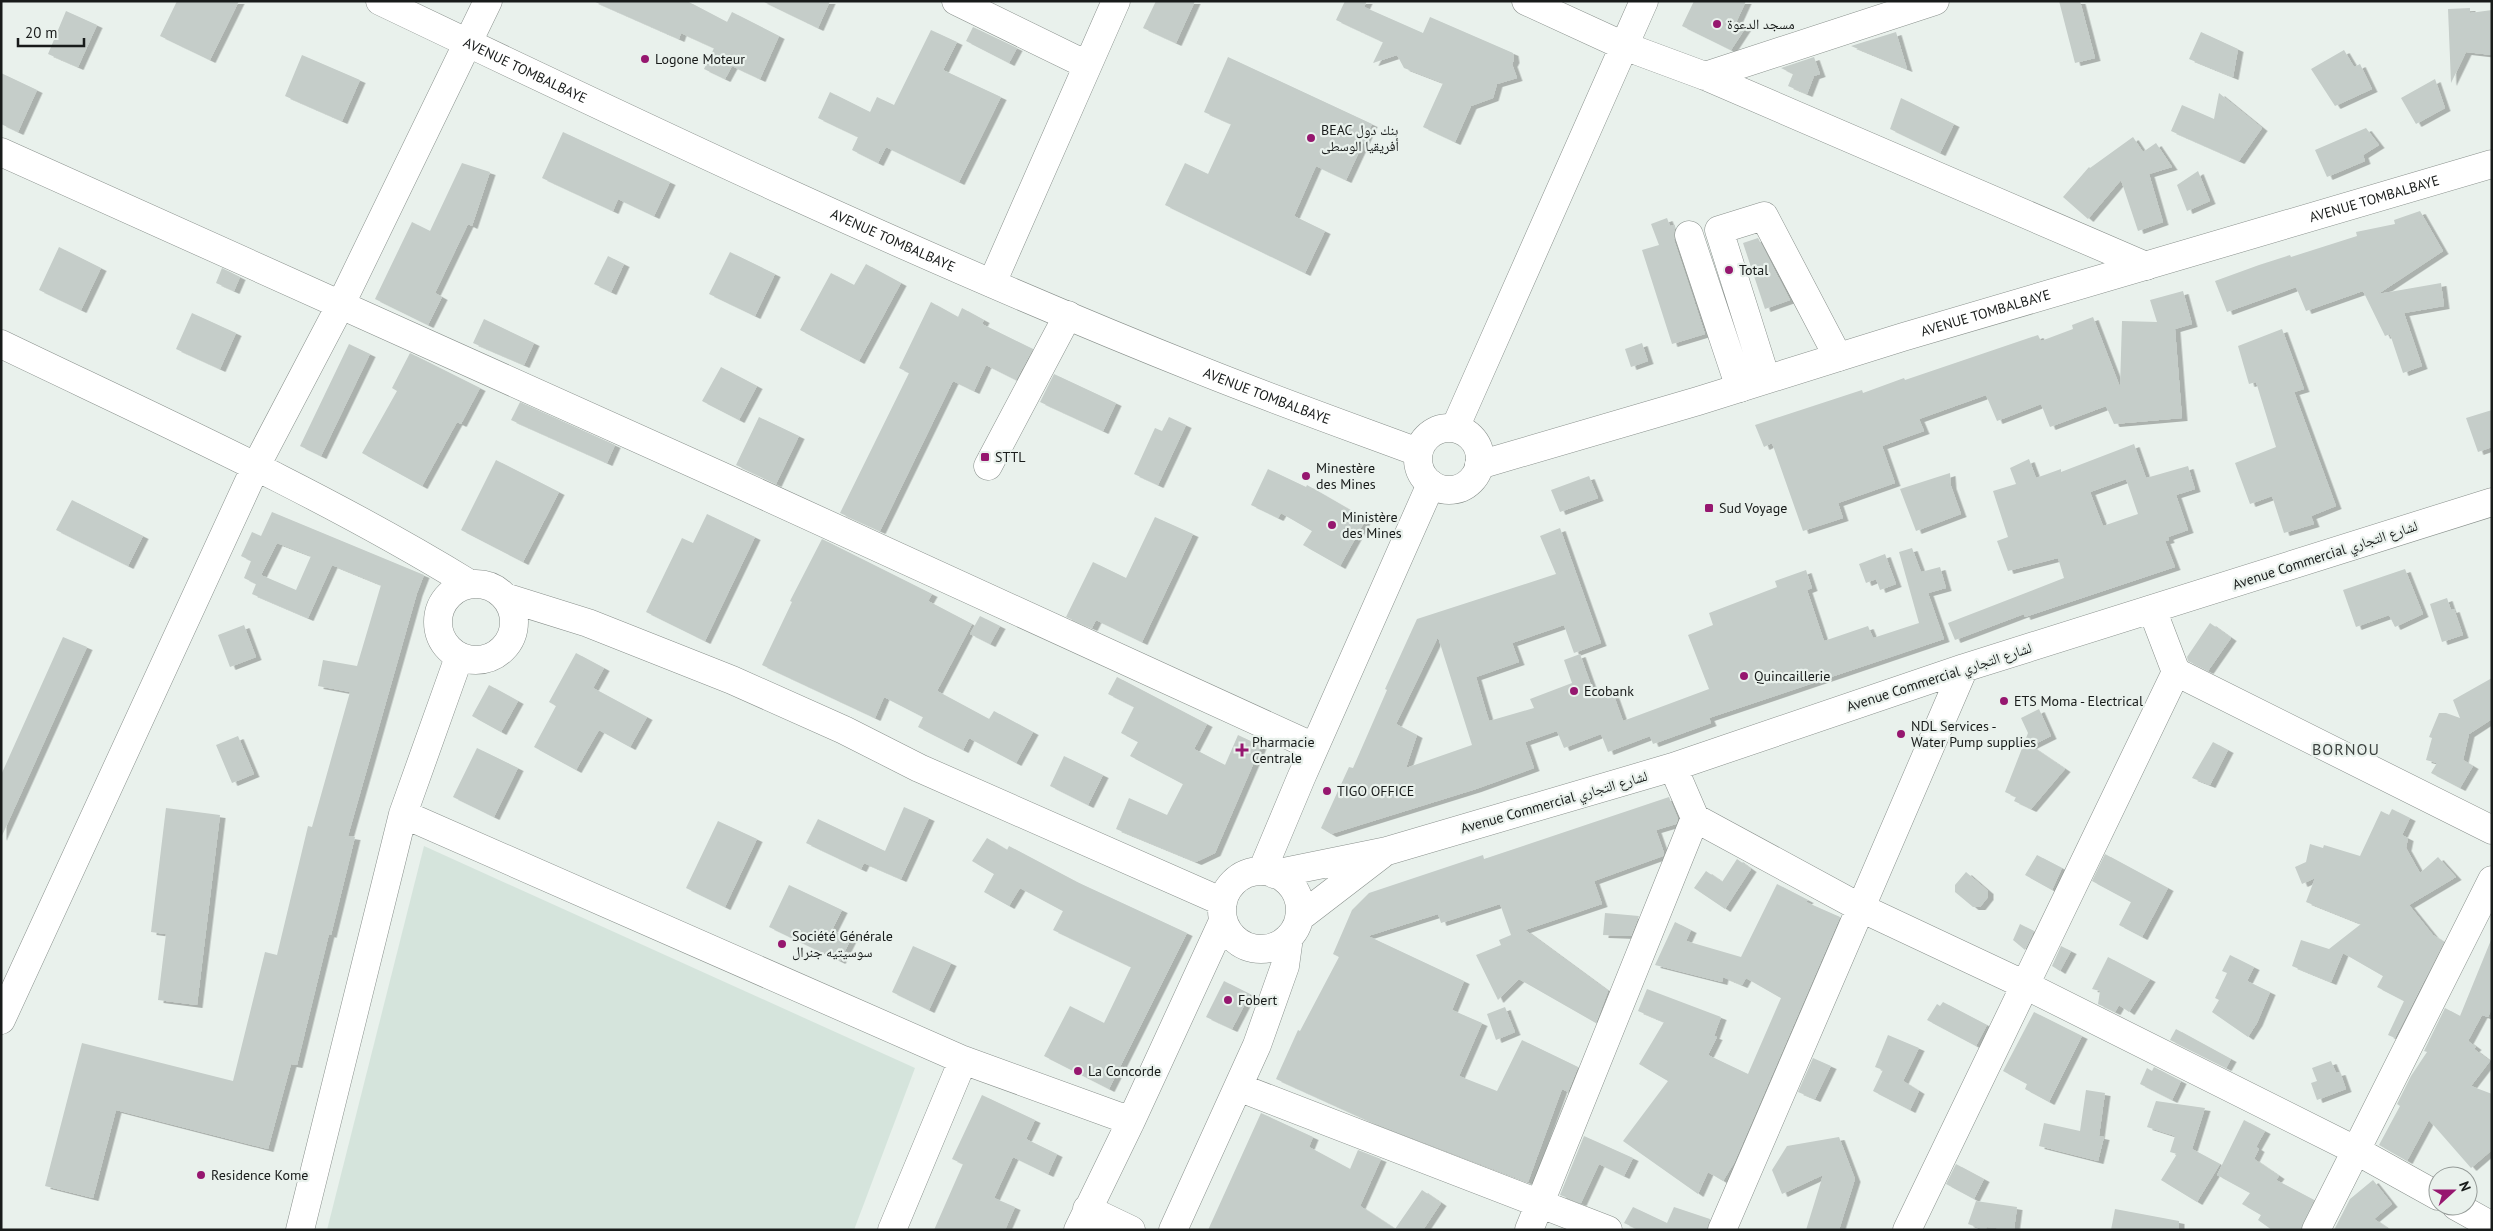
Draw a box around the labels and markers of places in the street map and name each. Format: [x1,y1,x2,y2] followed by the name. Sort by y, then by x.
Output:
[1727,15,1795,33] place label: مسجد الدعوة
[1711,18,1723,30] marker: مسجد الدعوة
[655,50,745,68] place label: Logone Moteur
[639,53,651,65] marker: Logone Moteur
[1321,121,1399,155] place label: BEAC بنك دول أفريقيا الوسطى
[1305,132,1317,144] marker: BEAC بنك دول أفريقيا الوسطى
[1739,261,1768,279] place label: Total
[1723,264,1735,276] marker: Total
[995,448,1026,466] place label: STTL
[979,451,991,463] marker: STTL
[1316,459,1376,493] place label: Minestère des Mines
[1300,470,1312,482] marker: Minestère des Mines
[1719,499,1787,517] place label: Sud Voyage
[1703,502,1715,514] marker: Sud Voyage
[1342,508,1402,542] place label: Ministère des Mines
[1326,519,1338,531] marker: Ministère des Mines
[1754,667,1830,685] place label: Quincaillerie
[1738,670,1750,682] marker: Quincaillerie
[1584,682,1634,700] place label: Ecobank
[1568,685,1580,697] marker: Ecobank
[2014,692,2143,710] place label: ETS Moma - Electrical
[1998,695,2010,707] marker: ETS Moma - Electrical
[1911,717,2036,751] place label: NDL Services - Water Pump supplies
[1895,728,1907,740] marker: NDL Services - Water Pump supplies
[1252,733,1315,767] place label: Pharmacie Centrale
[1236,744,1248,756] marker: Pharmacie Centrale
[1337,782,1414,800] place label: TIGO OFFICE
[1321,785,1333,797] marker: TIGO OFFICE
[792,927,893,961] place label: Société Générale سوسيتيه جنرال
[776,938,788,950] marker: Société Générale سوسيتيه جنرال
[1238,991,1278,1009] place label: Fobert
[1222,994,1234,1006] marker: Fobert
[1088,1062,1161,1080] place label: La Concorde
[1072,1065,1084,1077] marker: La Concorde
[211,1166,308,1184] place label: Residence Kome
[195,1169,207,1181] marker: Residence Kome

